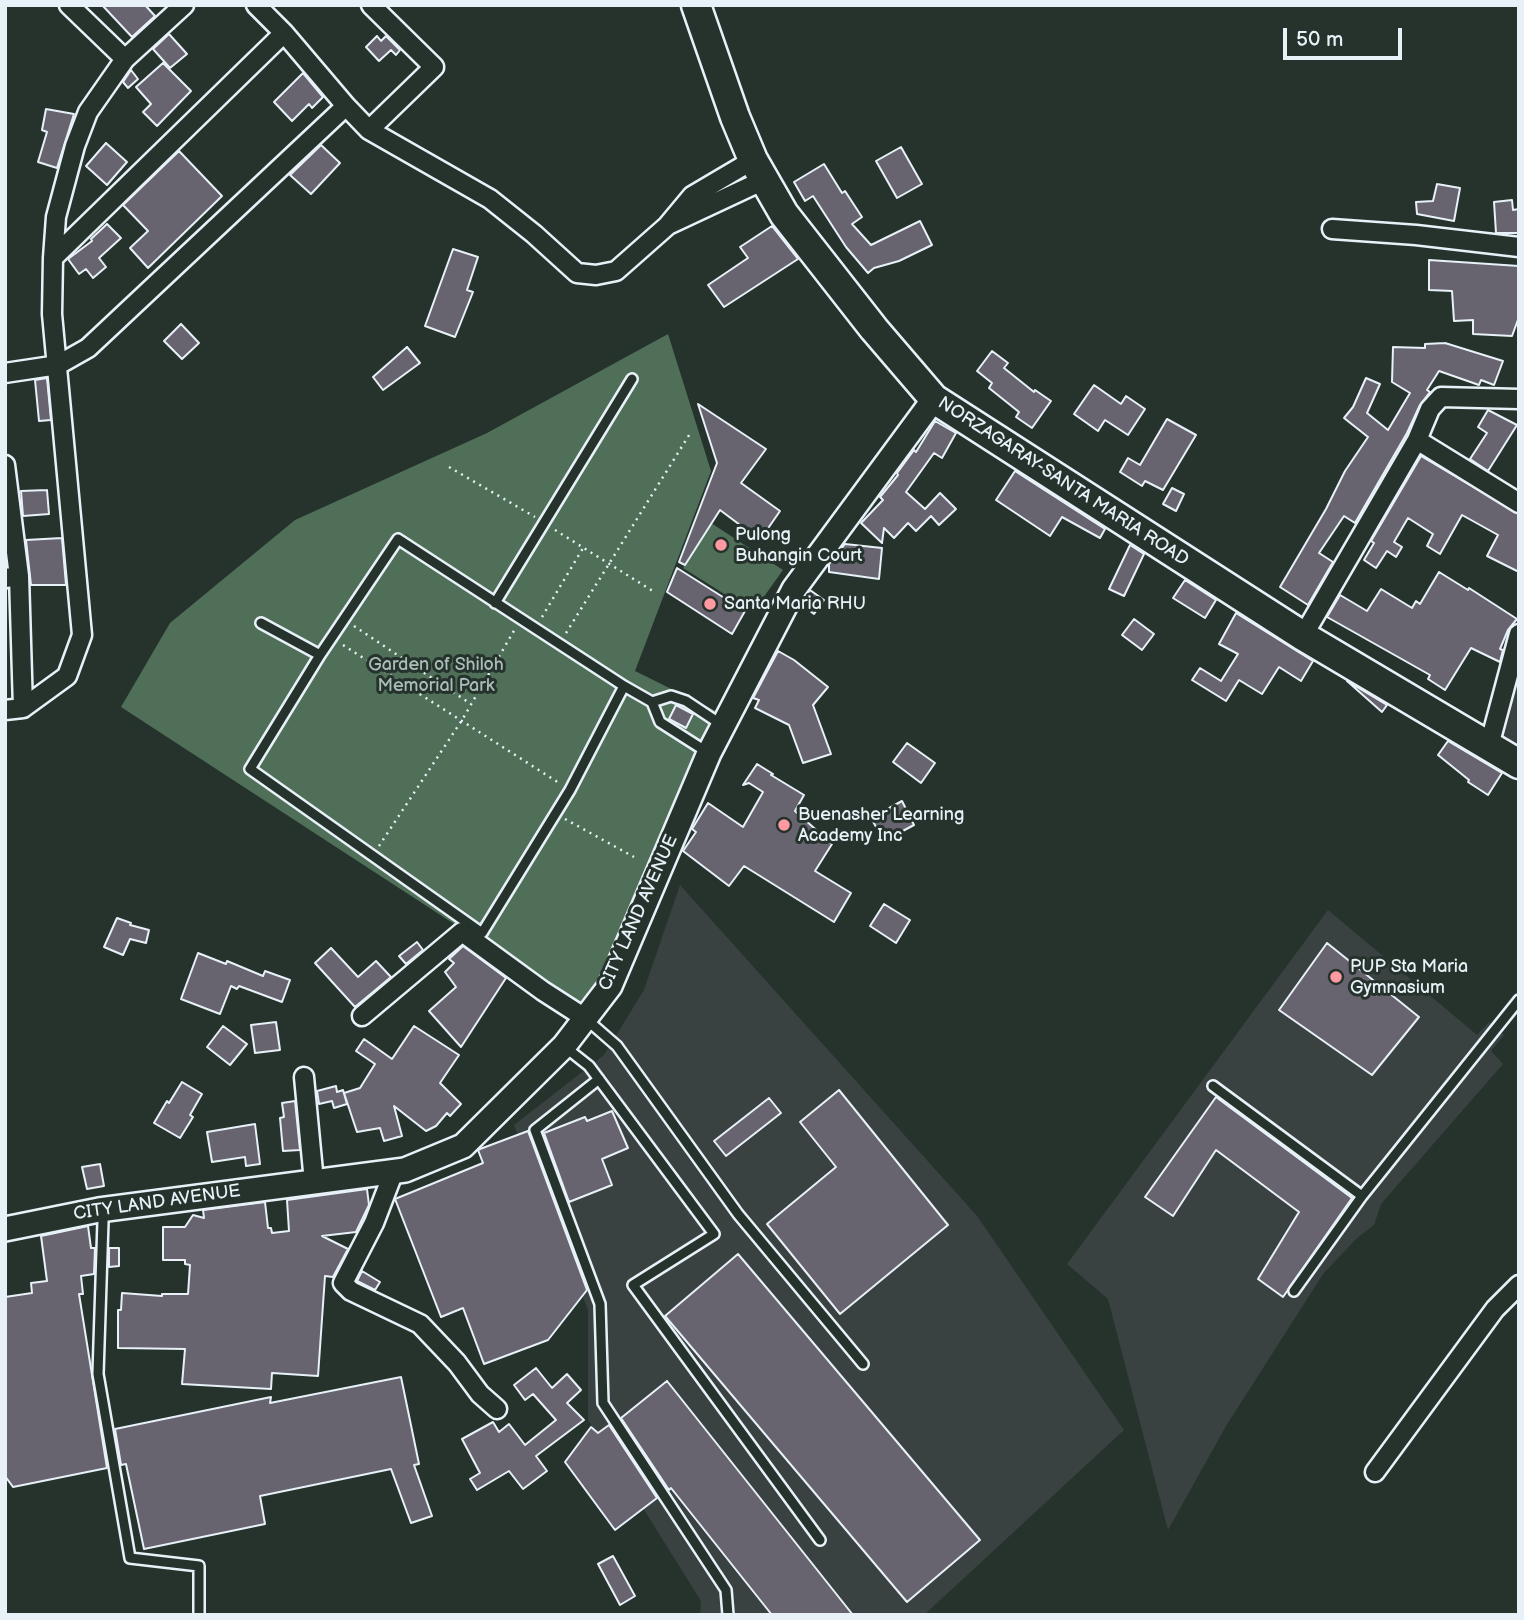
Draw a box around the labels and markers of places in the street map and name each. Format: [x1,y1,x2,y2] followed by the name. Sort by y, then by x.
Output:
[735,524,862,566] place label: Pulong Buhangin Court
[713,537,729,553] marker: Pulong Buhangin Court
[724,593,866,615] place label: Santa Maria RHU
[702,596,718,612] marker: Santa Maria RHU
[798,804,964,846] place label: Buenasher Learning Academy Inc
[776,817,792,833] marker: Buenasher Learning Academy Inc
[1350,956,1468,998] place label: PUP Sta Maria Gymnasium
[1328,969,1344,985] marker: PUP Sta Maria Gymnasium

